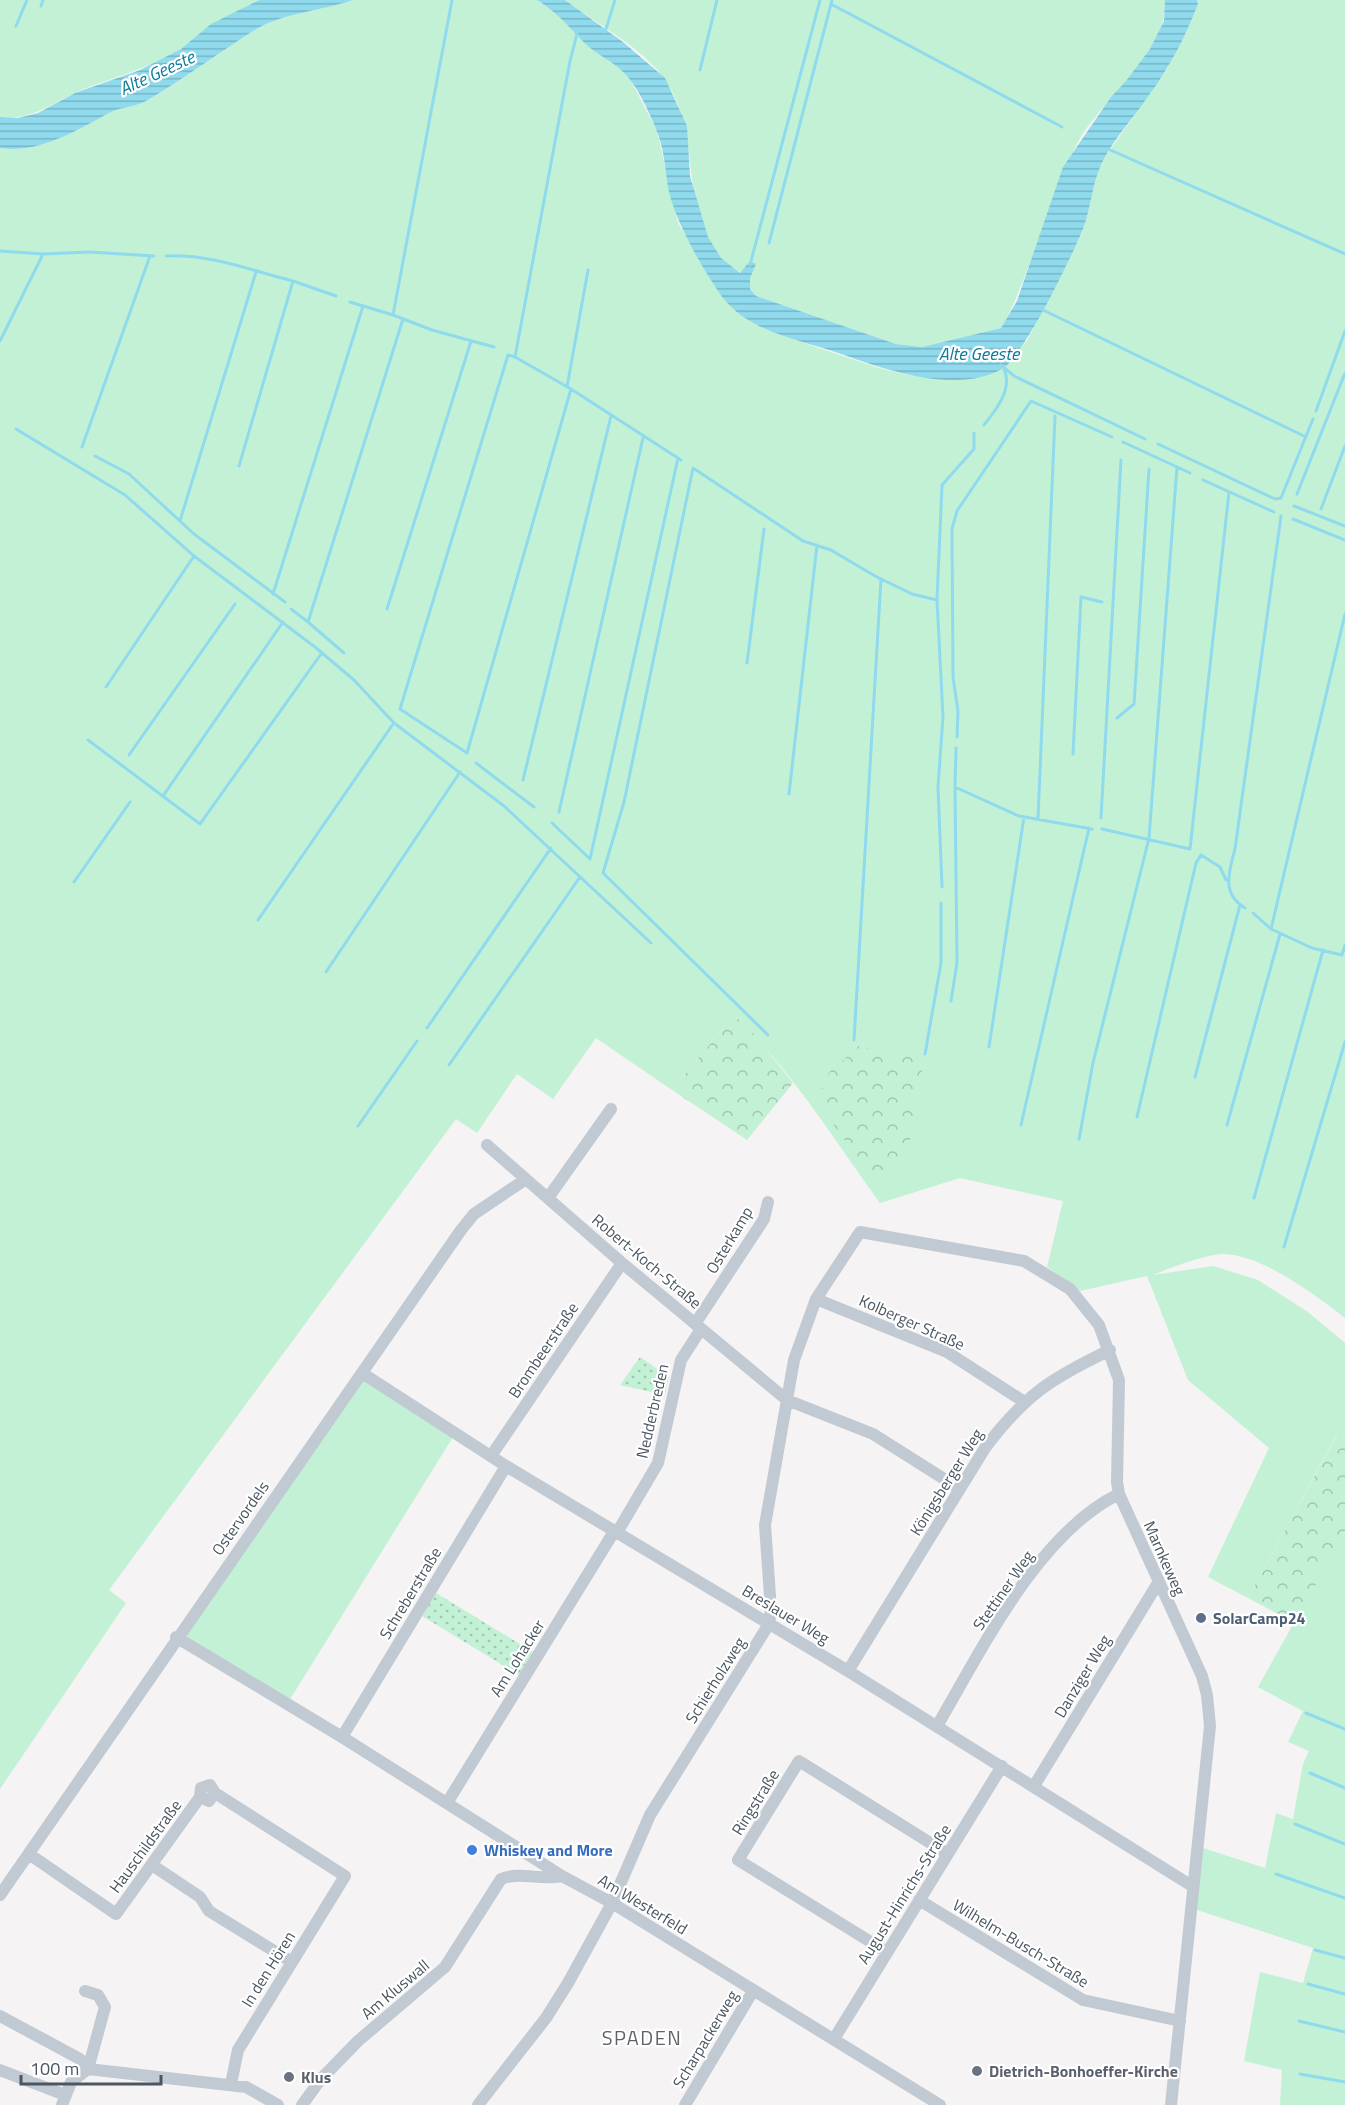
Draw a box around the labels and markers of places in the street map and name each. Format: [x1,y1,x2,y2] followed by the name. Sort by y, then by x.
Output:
[1213,1606,1306,1630] place label: SolarCamp24
[1194,1611,1208,1625] marker: SolarCamp24
[484,1838,613,1862] place label: Whiskey and More
[465,1843,479,1857] marker: Whiskey and More
[989,2059,1178,2083] place label: Dietrich-Bonhoeffer-Kirche
[970,2064,984,2078] marker: Dietrich-Bonhoeffer-Kirche
[301,2065,331,2089] place label: Klus
[282,2070,296,2084] marker: Klus

